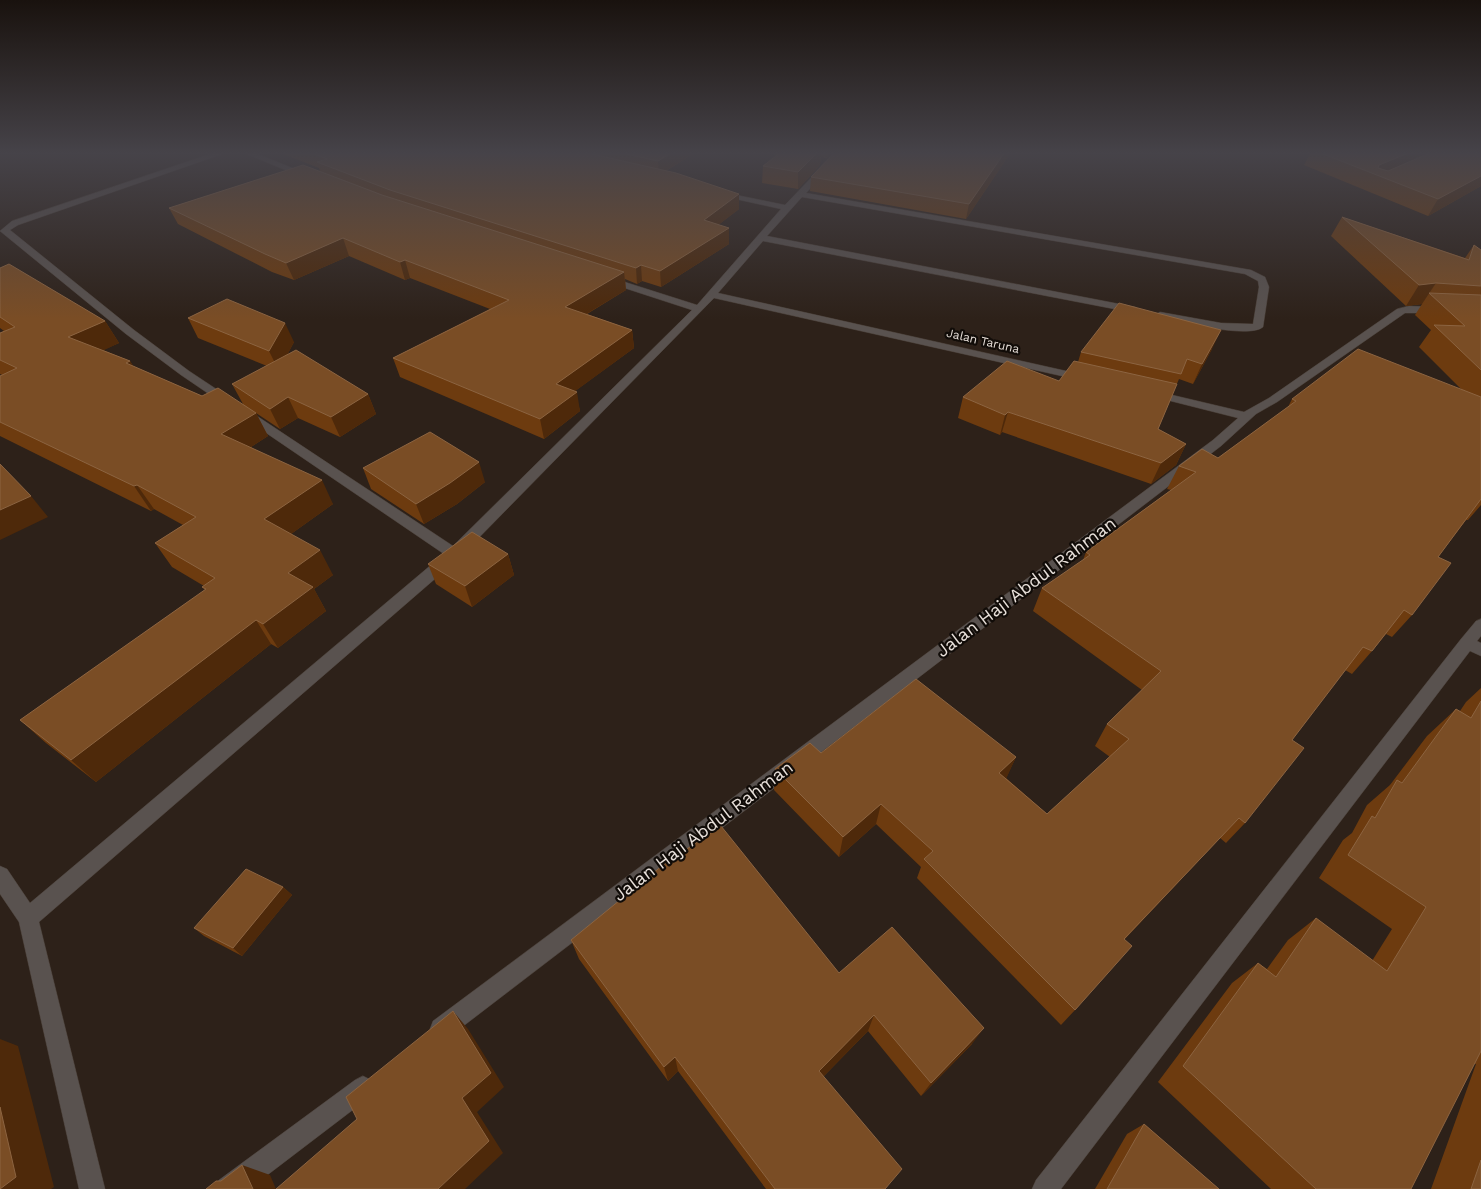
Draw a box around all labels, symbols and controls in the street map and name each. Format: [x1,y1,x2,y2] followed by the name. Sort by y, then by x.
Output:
[945,326,1021,356] street label: Jalan Taruna
[932,512,1120,661] street label: Jalan Haji Abdul Rahman
[609,756,797,905] street label: Jalan Haji Abdul Rahman

